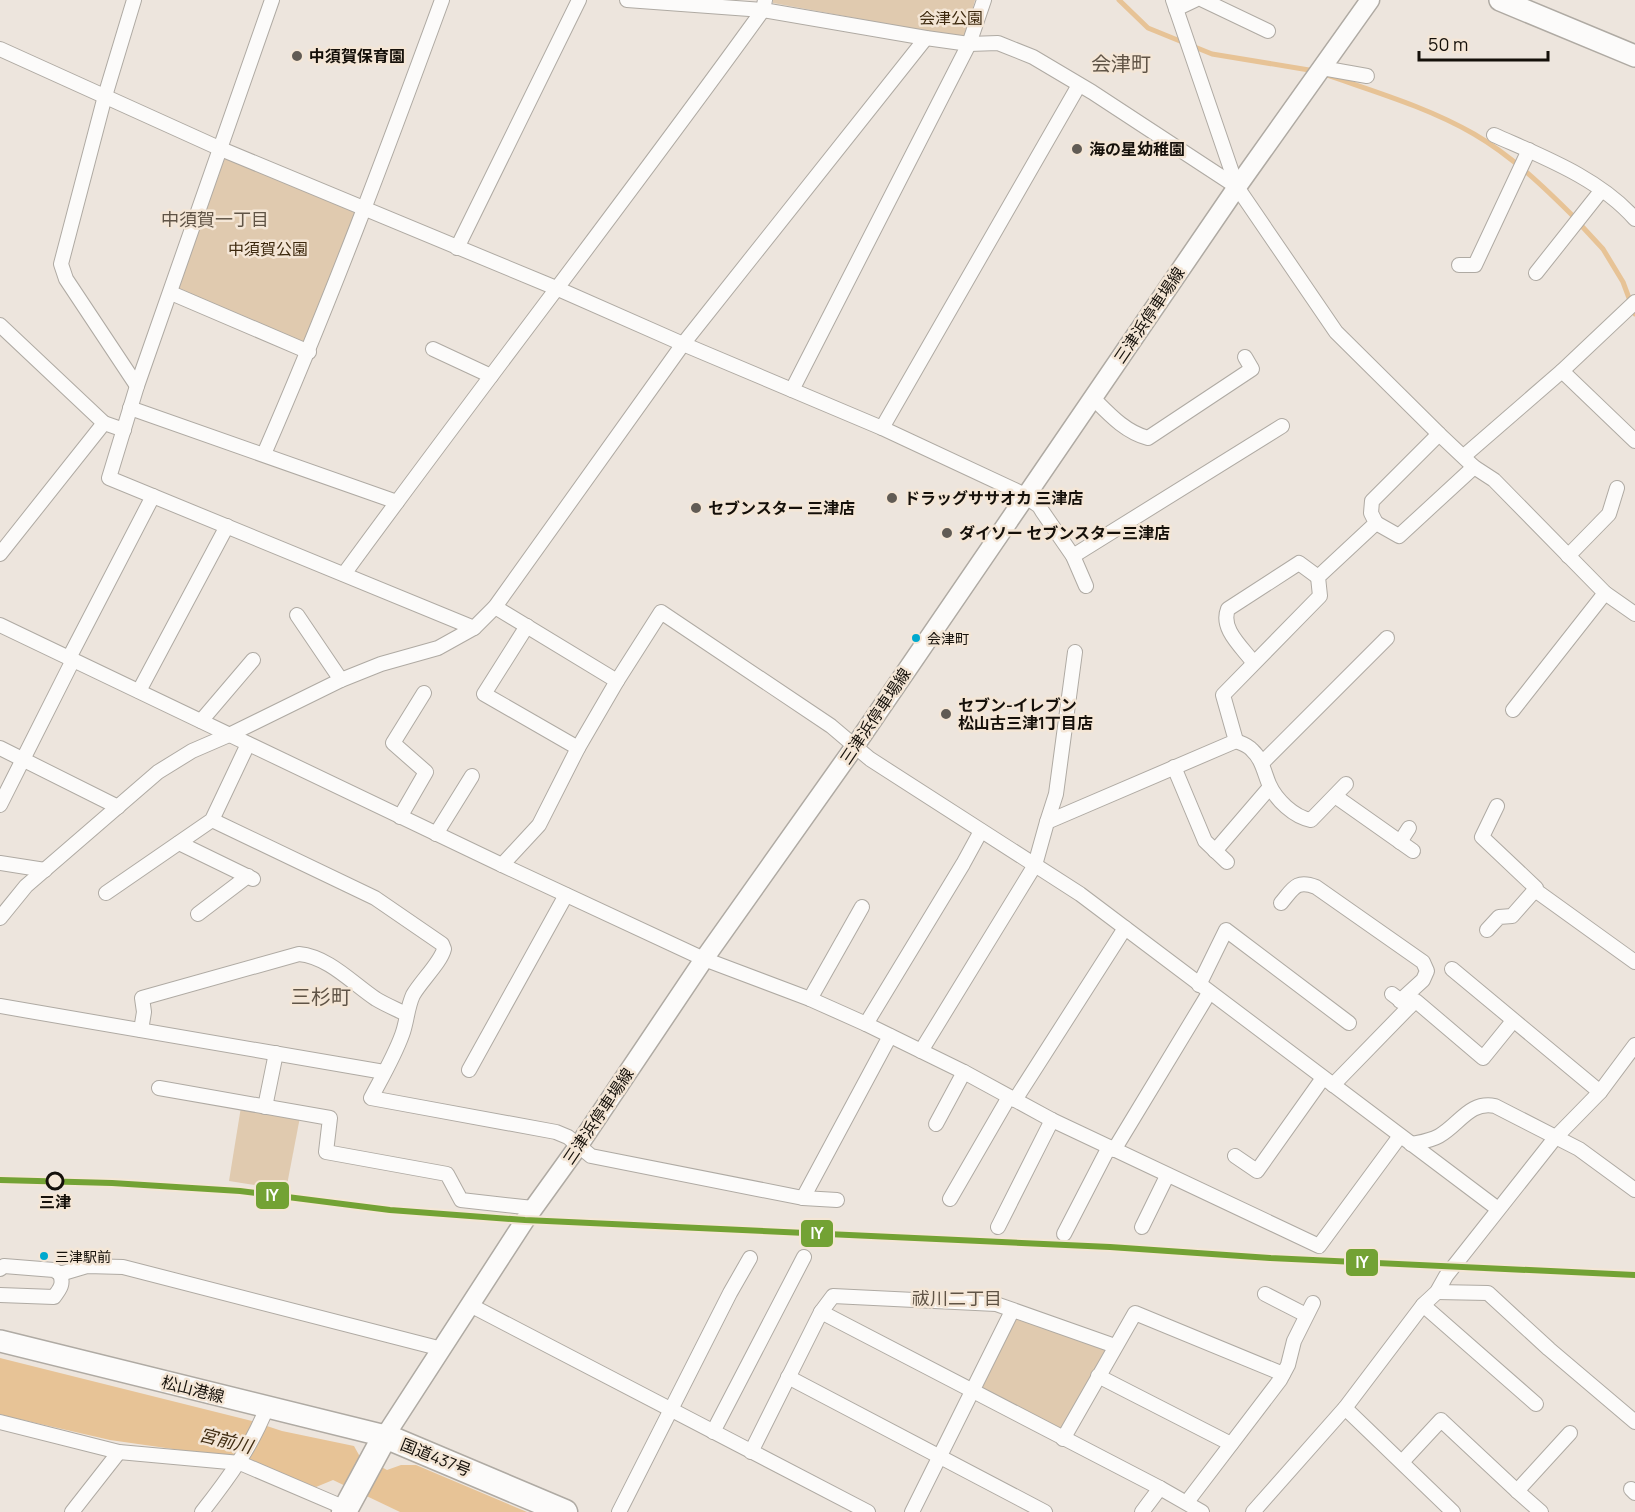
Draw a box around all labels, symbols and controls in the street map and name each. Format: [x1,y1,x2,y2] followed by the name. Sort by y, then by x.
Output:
[919,7,983,29] park label: 会津公園
[1419,24,1548,62] scale bar
[1428,32,1468,56] text: 50 m
[309,45,405,67] place label: 中須賀保育園
[290,49,304,63] marker: 中須賀保育園
[1091,50,1151,77] district label: 会津町
[1089,138,1185,160] place label: 海の星幼稚園
[1070,142,1084,156] marker: 海の星幼稚園
[161,207,269,231] district label: 中須賀一丁目
[228,238,308,260] park label: 中須賀公園
[1109,262,1189,368] street label: 三津浜停車場線
[904,487,1083,509] place label: ドラッグササオカ 三津店
[885,491,899,505] marker: ドラッグササオカ 三津店
[708,497,855,519] place label: セブンスター 三津店
[689,501,703,515] marker: セブンスター 三津店
[959,522,1170,544] place label: ダイソー セブンスター三津店
[940,526,954,540] marker: ダイソー セブンスター三津店
[927,629,969,648] place label: 会津町
[910,632,922,644] marker: 会津町
[835,663,915,769] street label: 三津浜停車場線
[958,694,1093,734] place label: セブン-イレブン 松山古三津1丁目店
[939,707,953,721] marker: セブン-イレブン 松山古三津1丁目店
[291,983,351,1010] district label: 三杉町
[558,1063,638,1169] street label: 三津浜停車場線
[46,1172,64,1190] marker: 三津
[255,1181,290,1210] line badge: IY
[265,1184,279,1206] text: IY
[39,1191,71,1213] place label: 三津
[800,1219,834,1248] line badge: IY
[810,1222,824,1244] text: IY
[55,1247,111,1266] place label: 三津駅前
[1345,1248,1379,1277] line badge: IY
[38,1250,50,1262] marker: 三津駅前
[1355,1251,1369,1273] text: IY
[912,1286,1002,1310] district label: 祓川二丁目
[159,1371,227,1407] street label: 松山港線
[197,1422,257,1459] water label: 宮前川
[397,1433,475,1481] street label: 国道437号

